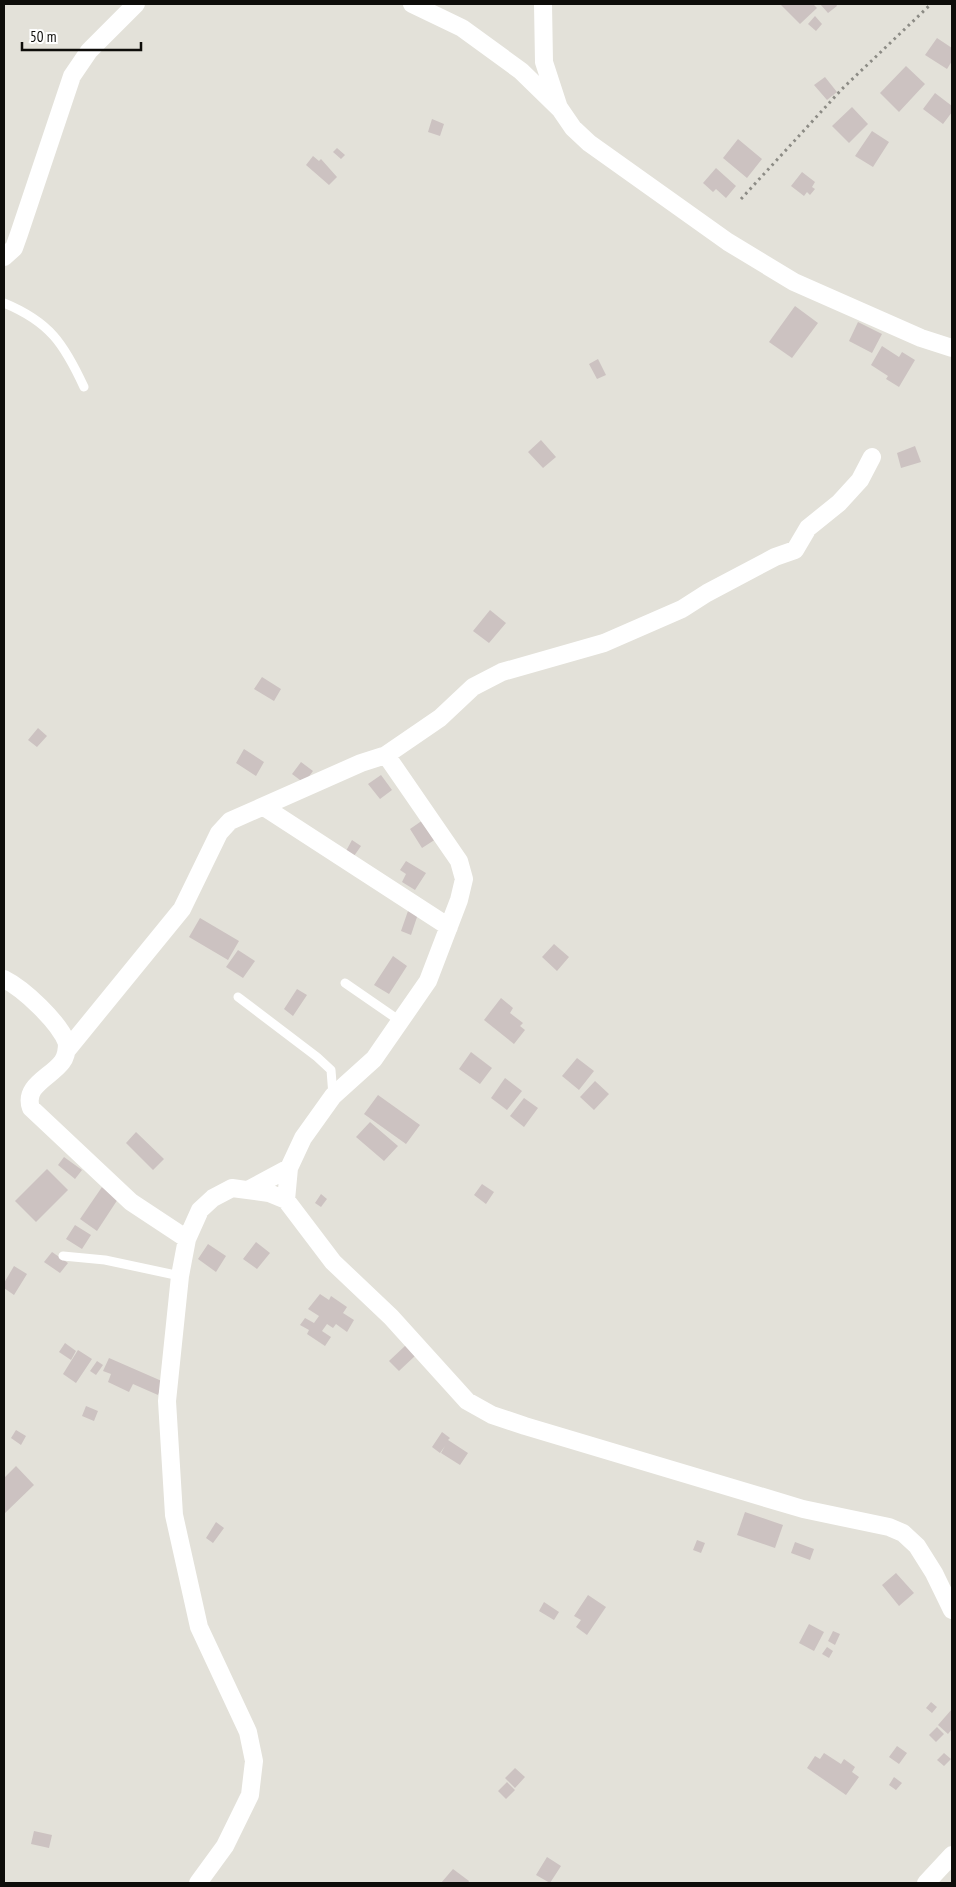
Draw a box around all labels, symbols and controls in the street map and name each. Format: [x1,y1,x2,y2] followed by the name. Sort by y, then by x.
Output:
[22,20,141,52] scale bar
[30,27,56,46] text: 50 m

